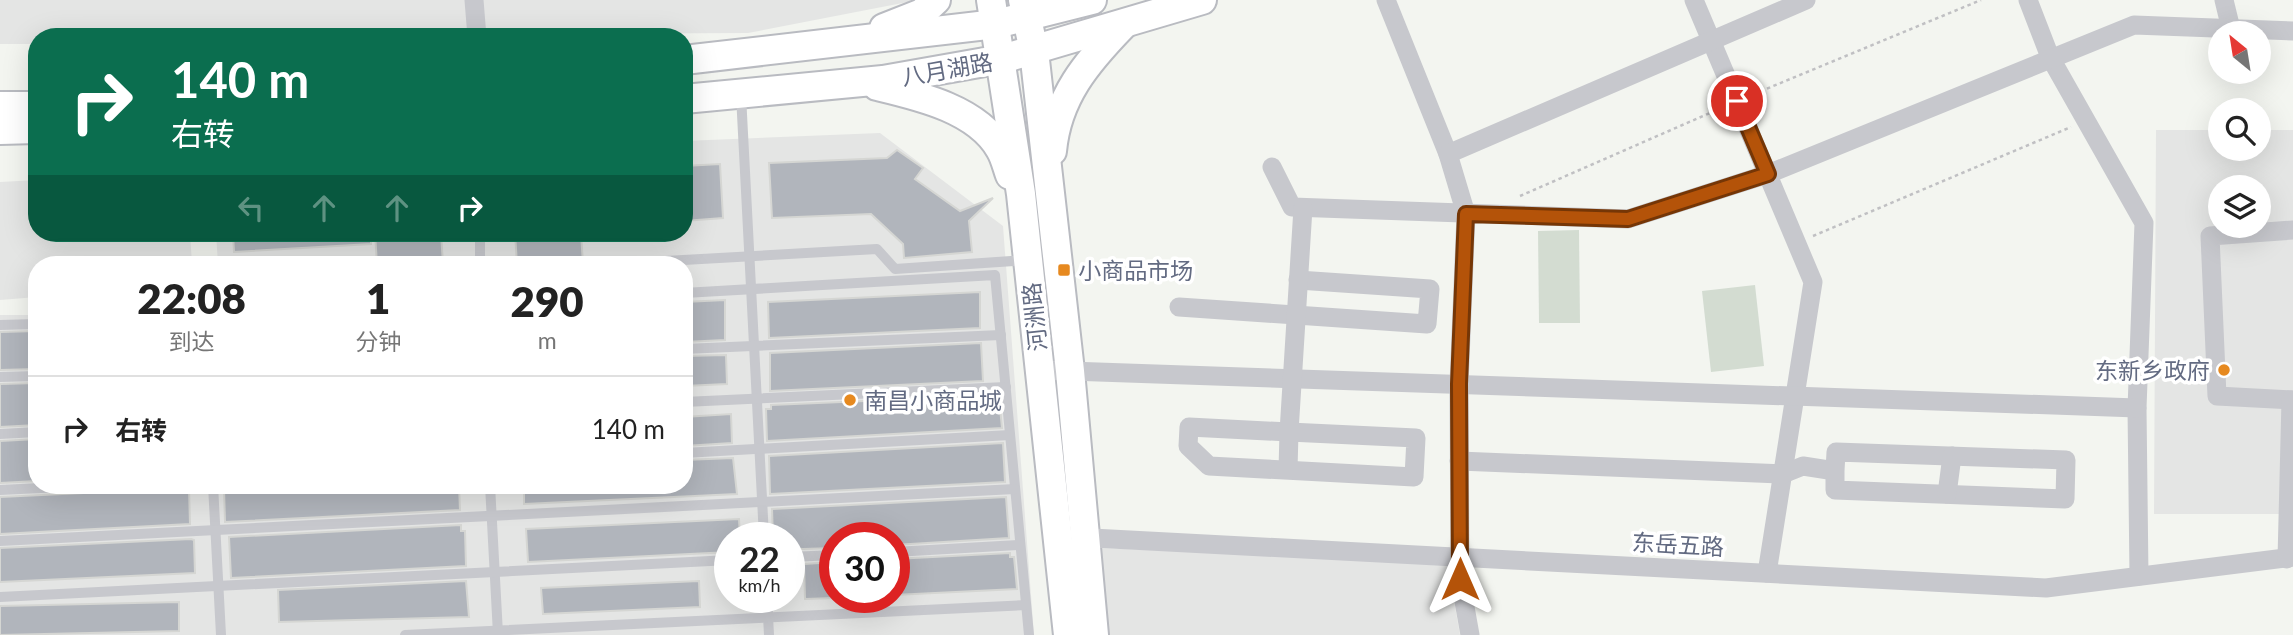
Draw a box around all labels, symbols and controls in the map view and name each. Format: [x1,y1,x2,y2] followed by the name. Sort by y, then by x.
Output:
[2208,21,2272,84] north arrow
[2208,21,2271,238] map controls
[899,47,995,91] street label: 八月湖路
[171,50,309,108] text: 140 m
[56,56,147,147] icon: right
[1707,71,1767,131] pin
[1718,82,1756,120] icon: arrive
[2208,98,2271,161] button: search
[171,114,235,153] text: 右转
[2208,175,2271,238] button: layers
[232,189,270,227] icon: left
[305,189,343,227] icon: ahead
[378,189,416,227] icon: ahead
[451,189,489,227] icon: right
[1078,256,1193,284] place label: 小商品市场
[1056,262,1072,278] marker: 小商品市场
[137,273,246,323] text: 22:08
[366,273,390,323] text: 1
[511,276,584,326] text: 290
[1016,281,1052,353] street label: 河洲路
[538,326,557,354] text: m
[169,327,215,355] text: 到达
[355,327,401,355] text: 分钟
[2095,356,2210,384] place label: 东新乡政府
[2216,362,2232,378] marker: 东新乡政府
[864,386,1002,414] place label: 南昌小商品城
[842,392,858,408] marker: 南昌小商品城
[56,410,94,448] icon: right
[592,413,665,445] text: 140 m
[115,414,167,446] text: 右转
[819,522,910,613] speed limit sign: 30
[1631,528,1725,560] street label: 东岳五路
[739,537,780,579] text: 22
[1423,542,1497,616] position arrow
[738,574,781,596] text: km/h

